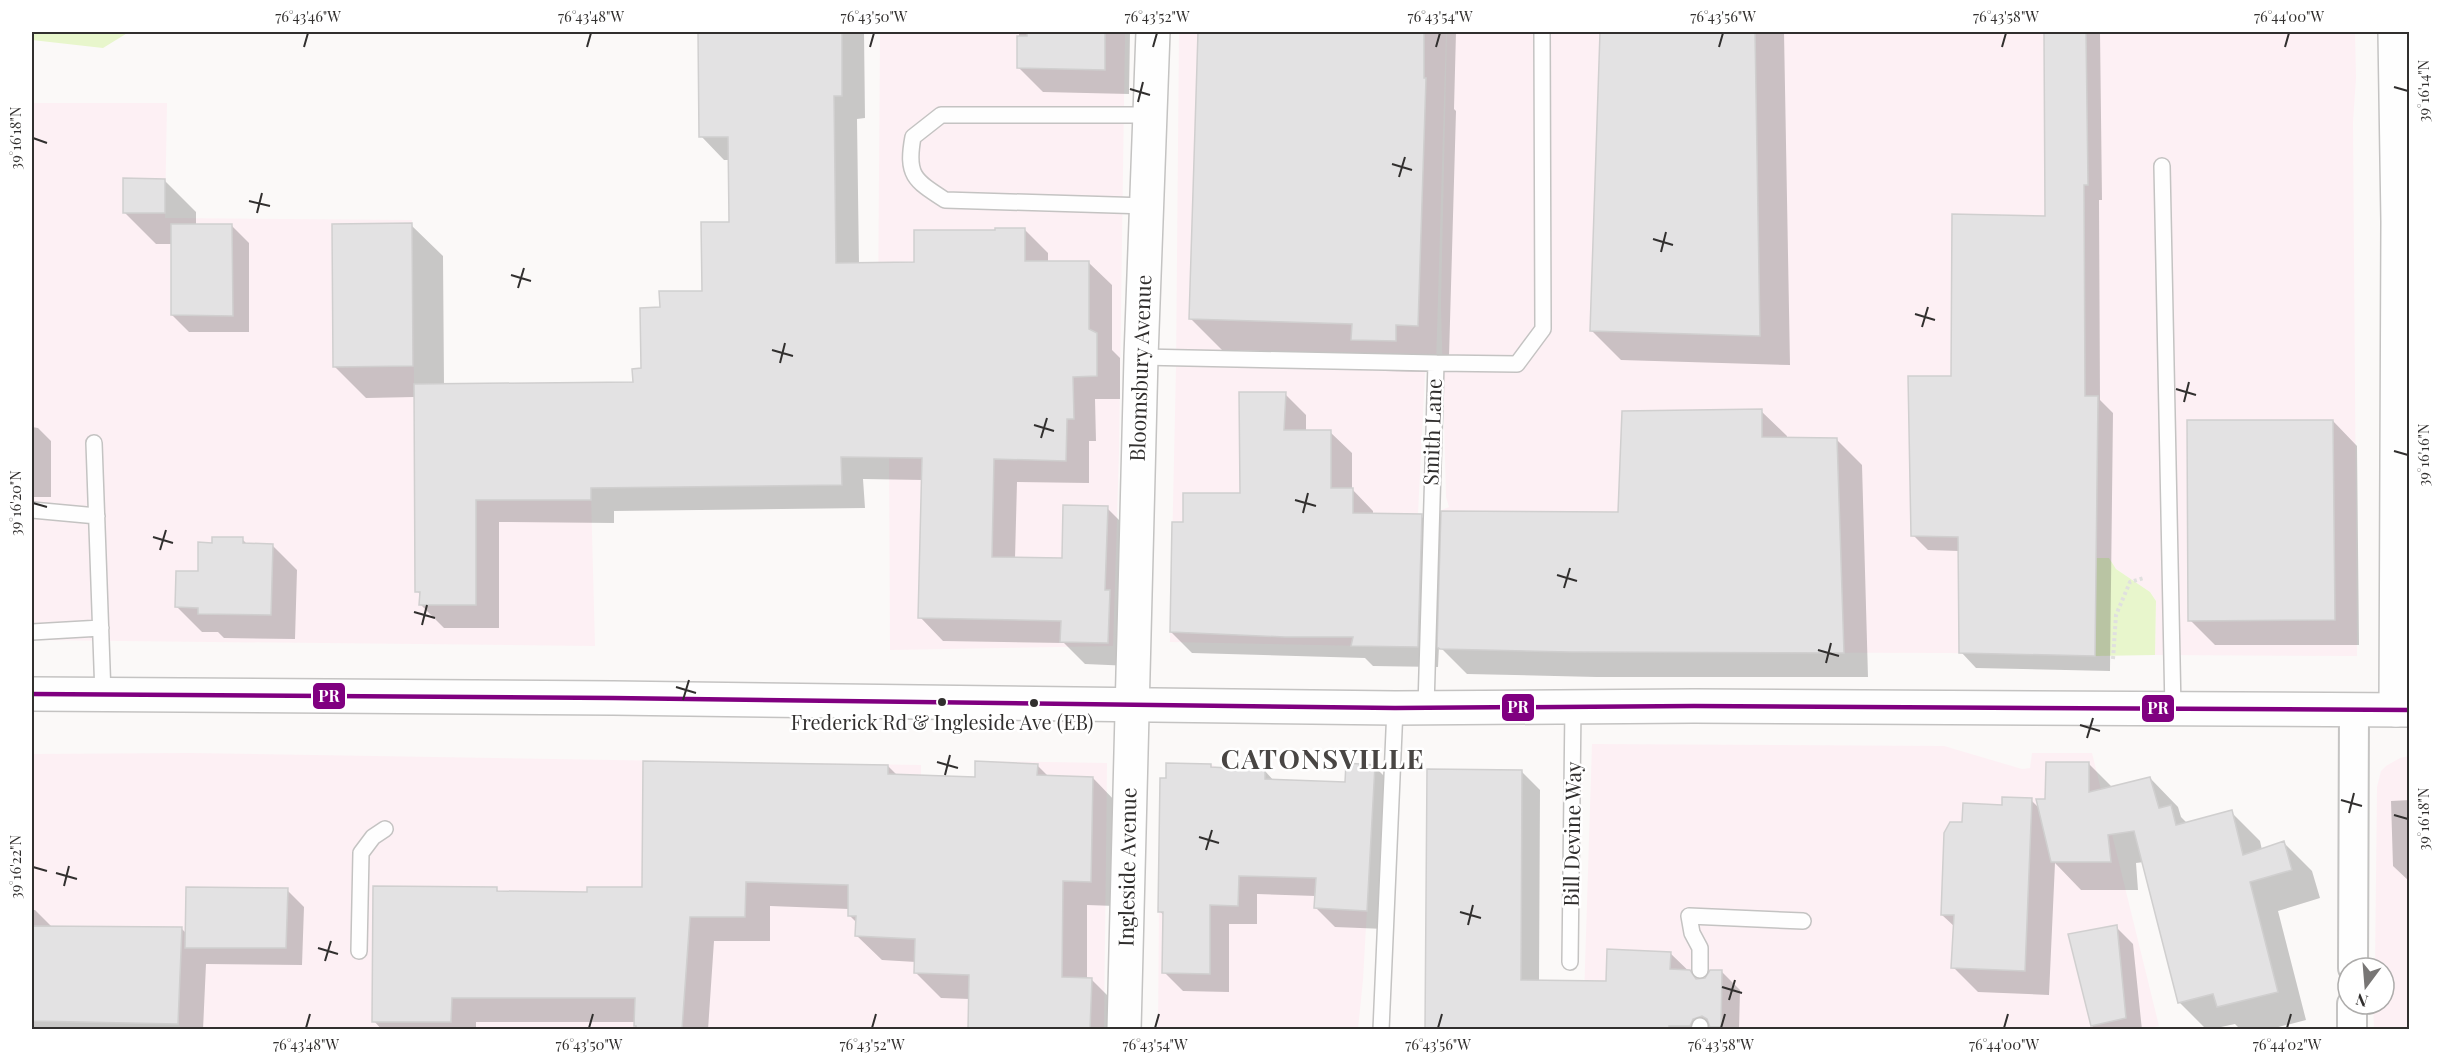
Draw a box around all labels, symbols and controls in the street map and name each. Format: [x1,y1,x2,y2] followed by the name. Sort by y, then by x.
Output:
[275,6,341,26] text: 76°43'46"W
[558,6,624,26] text: 76°43'48"W
[841,6,908,26] text: 76°43'50"W
[1124,6,1190,26] text: 76°43'52"W
[1407,6,1473,26] text: 76°43'54"W
[1690,6,1756,26] text: 76°43'56"W
[1973,6,2039,26] text: 76°43'58"W
[2254,6,2325,26] text: 76°44'00"W
[2413,59,2433,122] text: 39°16'14"N
[5,106,25,170] text: 39°16'18"N
[1122,274,1156,462] street label: Bloomsbury Avenue
[1415,378,1447,486] street label: Smith Lane
[2413,423,2433,487] text: 39°16'16"N
[5,470,25,536] text: 39°16'20"N
[312,682,346,710] line badge: PR
[318,685,341,706] text: PR
[1501,693,1535,722] line badge: PR
[2141,694,2175,723] line badge: PR
[936,696,948,708] marker: Frederick Rd & Ingleside Ave (EB)
[1507,696,1530,717] text: PR
[1028,697,1040,709] unlabelled marker
[2147,697,2170,718] text: PR
[791,708,1093,735] place label: Frederick Rd & Ingleside Ave (EB)
[1221,740,1425,776] district label: CATONSVILLE
[1556,761,1586,907] street label: Bill Devine Way
[1111,787,1141,947] street label: Ingleside Avenue
[2413,787,2433,851] text: 39°16'18"N
[5,835,25,899] text: 39°16'22"N
[2336,956,2396,1016] north arrow
[2353,989,2370,1013] text: N
[273,1034,339,1054] text: 76°43'48"W
[556,1034,623,1054] text: 76°43'50"W
[839,1034,905,1054] text: 76°43'52"W
[1122,1034,1188,1054] text: 76°43'54"W
[1405,1034,1471,1054] text: 76°43'56"W
[1688,1034,1754,1054] text: 76°43'58"W
[1969,1034,2040,1054] text: 76°44'00"W
[2253,1034,2322,1054] text: 76°44'02"W

